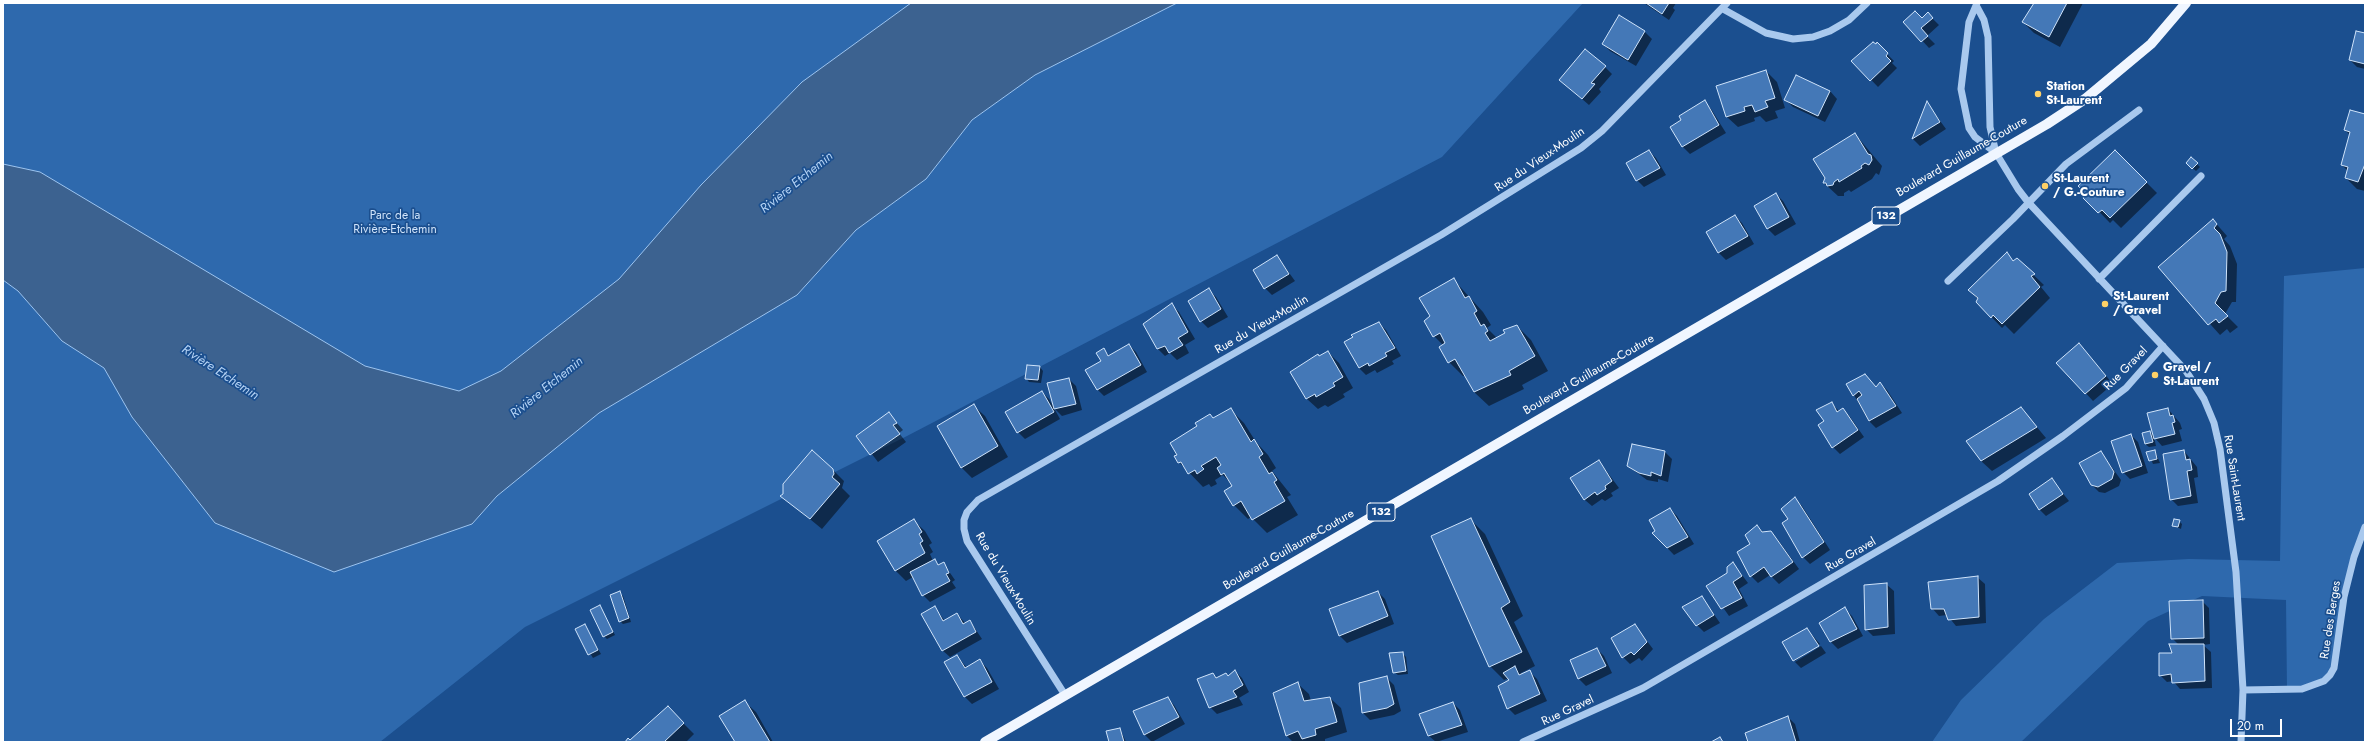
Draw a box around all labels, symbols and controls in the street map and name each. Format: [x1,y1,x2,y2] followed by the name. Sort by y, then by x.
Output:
[2046,80,2102,108] place label: Station St-Laurent
[2033,89,2043,99] marker: Station St-Laurent
[1894,114,2030,200] street label: Boulevard Guillaume-Couture
[1492,125,1588,195] street label: Rue du Vieux-Moulin
[757,149,837,217] water label: Rivière Etchemin
[2053,172,2125,200] place label: St-Laurent / G.-Couture
[2040,181,2050,191] marker: St-Laurent / G.-Couture
[1872,207,1900,225] road number: 132
[353,209,437,237] park label: Parc de la Rivière-Etchemin
[2113,290,2169,318] place label: St-Laurent / Gravel
[1213,292,1311,358] street label: Rue du Vieux-Moulin
[2100,299,2110,309] marker: St-Laurent / Gravel
[1521,332,1657,418] street label: Boulevard Guillaume-Couture
[178,342,262,404] water label: Rivière Etchemin
[2101,344,2151,394] street label: Rue Gravel
[507,354,587,422] water label: Rivière Etchemin
[2163,361,2219,389] place label: Gravel / St-Laurent
[2150,370,2160,380] marker: Gravel / St-Laurent
[2220,434,2248,522] street label: Rue Saint-Laurent
[1367,503,1395,521] road number: 132
[1221,507,1357,593] street label: Boulevard Guillaume-Couture
[972,530,1038,628] street label: Rue du Vieux-Moulin
[1823,535,1879,575] street label: Rue Gravel
[2318,580,2344,660] street label: Rue des Berges
[1540,693,1596,729] street label: Rue Gravel
[2232,711,2284,737] scale bar
[2237,717,2264,735] text: 20 m

